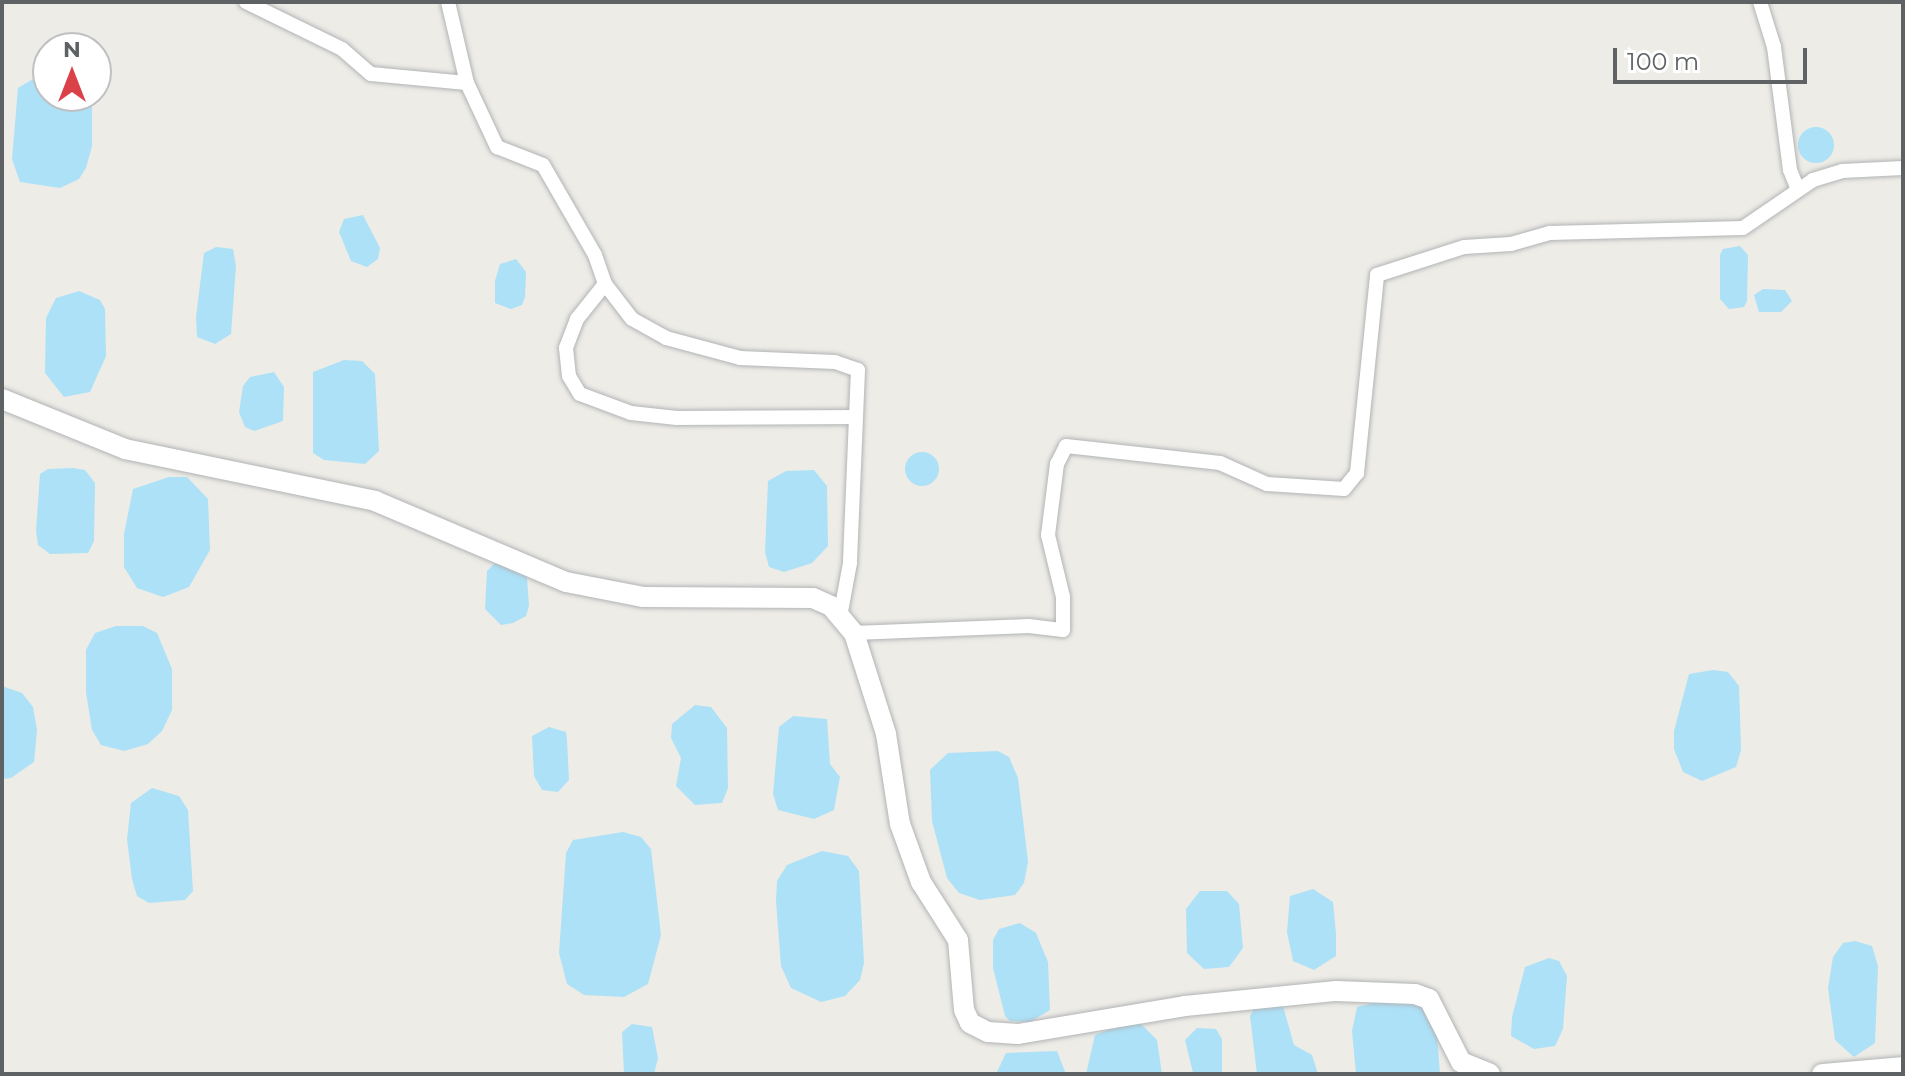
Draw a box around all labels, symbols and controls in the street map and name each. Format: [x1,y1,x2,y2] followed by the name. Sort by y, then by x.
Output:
[32,32,112,112] north arrow
[1617,32,1811,82] scale bar
[63,36,81,63] text: N
[1627,47,1699,76] text: 100 m

